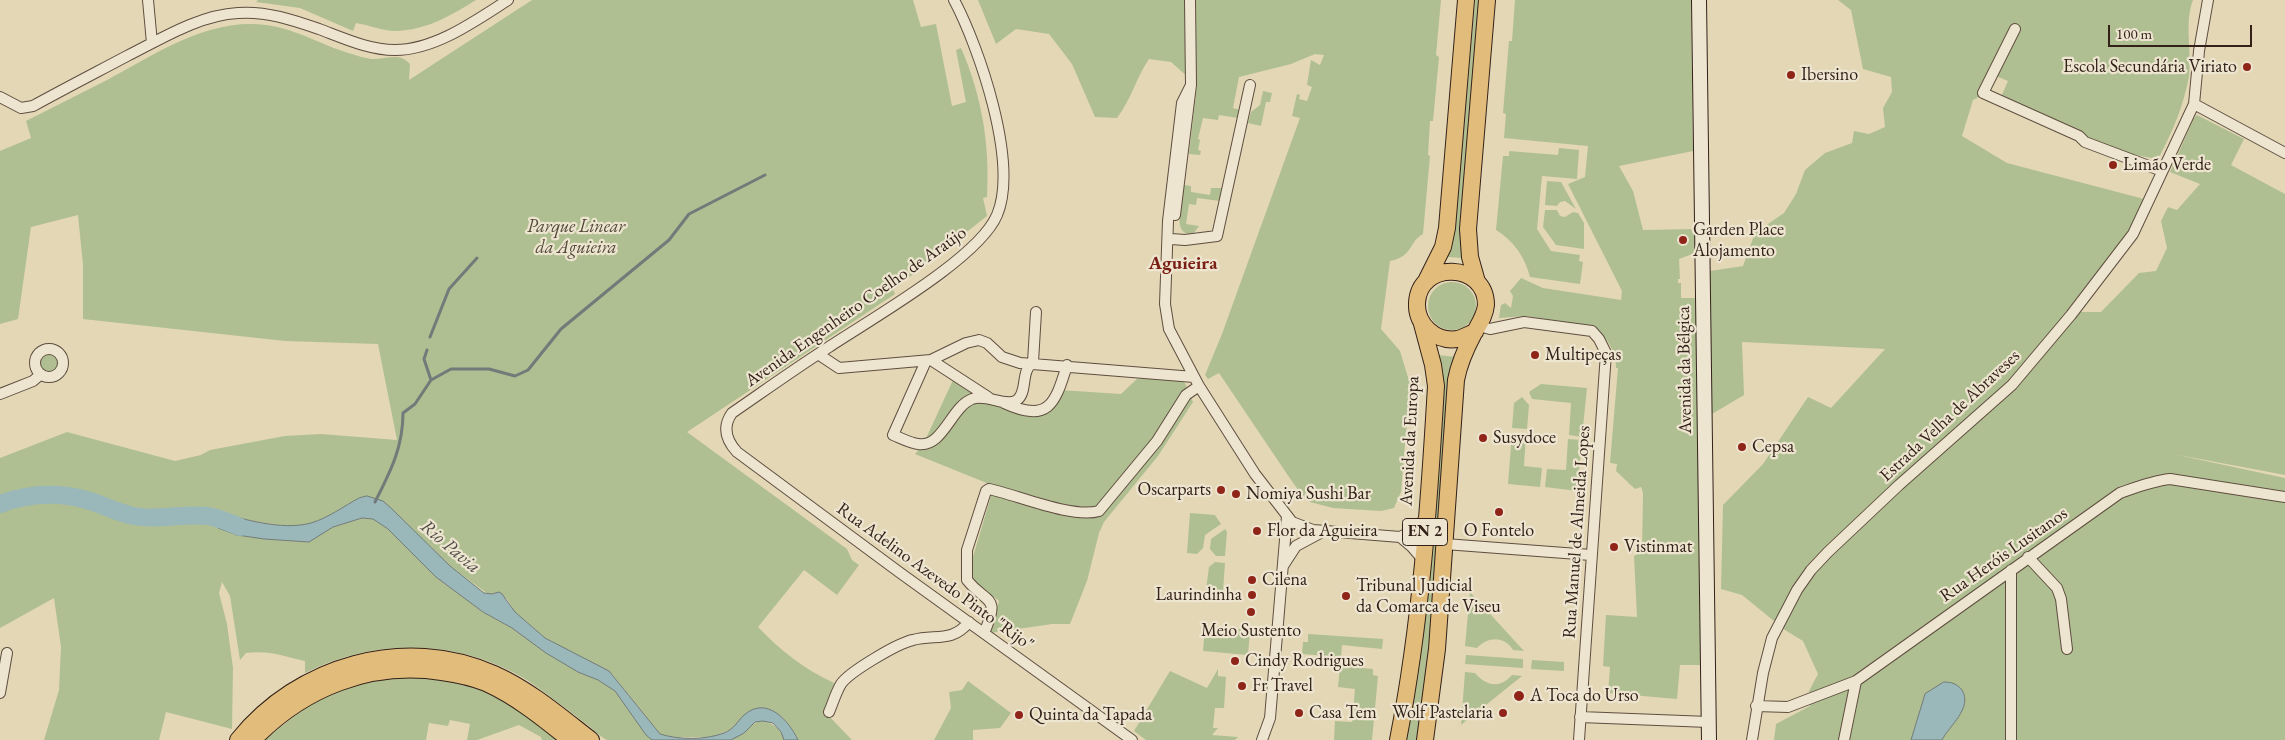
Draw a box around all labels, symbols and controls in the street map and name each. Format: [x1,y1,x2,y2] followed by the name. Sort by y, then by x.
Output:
[2110,15,2254,47] scale bar
[2116,24,2152,43] text: 100 m
[2063,56,2237,78] place label: Escola Secundária Viriato
[2241,61,2253,73] marker: Escola Secundária Viriato
[1801,64,1858,86] place label: Ibersino
[1785,69,1797,81] marker: Ibersino
[2123,154,2211,176] place label: Limão Verde
[2107,159,2119,171] marker: Limão Verde
[527,216,625,258] park label: Parque Linear da Aguieira
[1693,219,1784,262] place label: Garden Place Alojamento
[741,222,971,392] street label: Avenida Engenheiro Coelho de Araújo
[1677,234,1689,246] marker: Garden Place Alojamento
[1149,253,1217,275] district label: Aguieira
[1673,306,1697,434] street label: Avenida da Bélgica
[1545,344,1621,366] place label: Multipeças
[1875,345,2025,487] street label: Estrada Velha de Abraveses
[1529,349,1541,361] marker: Multipeças
[1396,375,1424,507] street label: Avenida da Europa
[1559,425,1595,639] street label: Rua Manuel de Almeida Lopes
[1493,427,1556,449] place label: Susydoce
[1477,432,1489,444] marker: Susydoce
[1752,436,1794,458] place label: Cepsa
[1736,441,1748,453] marker: Cepsa
[1138,479,1211,501] place label: Oscarparts
[1246,483,1371,505] place label: Nomiya Sushi Bar
[1215,484,1227,496] marker: Oscarparts
[1230,488,1242,500] marker: Nomiya Sushi Bar
[832,498,1038,656] street label: Rua Adelino Azevedo Pinto "Rijo"
[1936,503,2072,607] street label: Rua Heróis Lusitanos
[1493,506,1505,518] marker: O Fontelo
[415,515,485,579] water label: Rio Pavia
[1402,518,1448,546] road number: EN 2
[1267,520,1378,542] place label: Flor da Aguieira
[1464,520,1534,542] place label: O Fontelo
[1251,525,1263,537] marker: Flor da Aguieira
[1624,536,1692,558] place label: Vistinmat
[1608,541,1620,553] marker: Vistinmat
[1262,569,1307,591] place label: Cilena
[1246,574,1258,586] marker: Cilena
[1356,575,1501,618] place label: Tribunal Judicial da Comarca de Viseu
[1155,584,1242,606] place label: Laurindinha
[1246,589,1258,601] marker: Laurindinha
[1340,590,1352,602] marker: Tribunal Judicial da Comarca de Viseu
[1245,606,1257,618] marker: Meio Sustento
[1201,620,1301,642] place label: Meio Sustento
[1245,650,1364,672] place label: Cindy Rodrigues
[1229,655,1241,667] marker: Cindy Rodrigues
[1252,675,1313,697] place label: Fr Travel
[1236,680,1248,692] marker: Fr Travel
[1530,685,1639,707] place label: A Toca do Urso
[1512,689,1526,703] marker: A Toca do Urso
[1309,702,1377,724] place label: Casa Tem
[1392,702,1493,724] place label: Wolf Pastelaria
[1029,704,1152,726] place label: Quinta da Tapada
[1293,707,1305,719] marker: Casa Tem
[1497,707,1509,719] marker: Wolf Pastelaria
[1013,709,1025,721] marker: Quinta da Tapada

